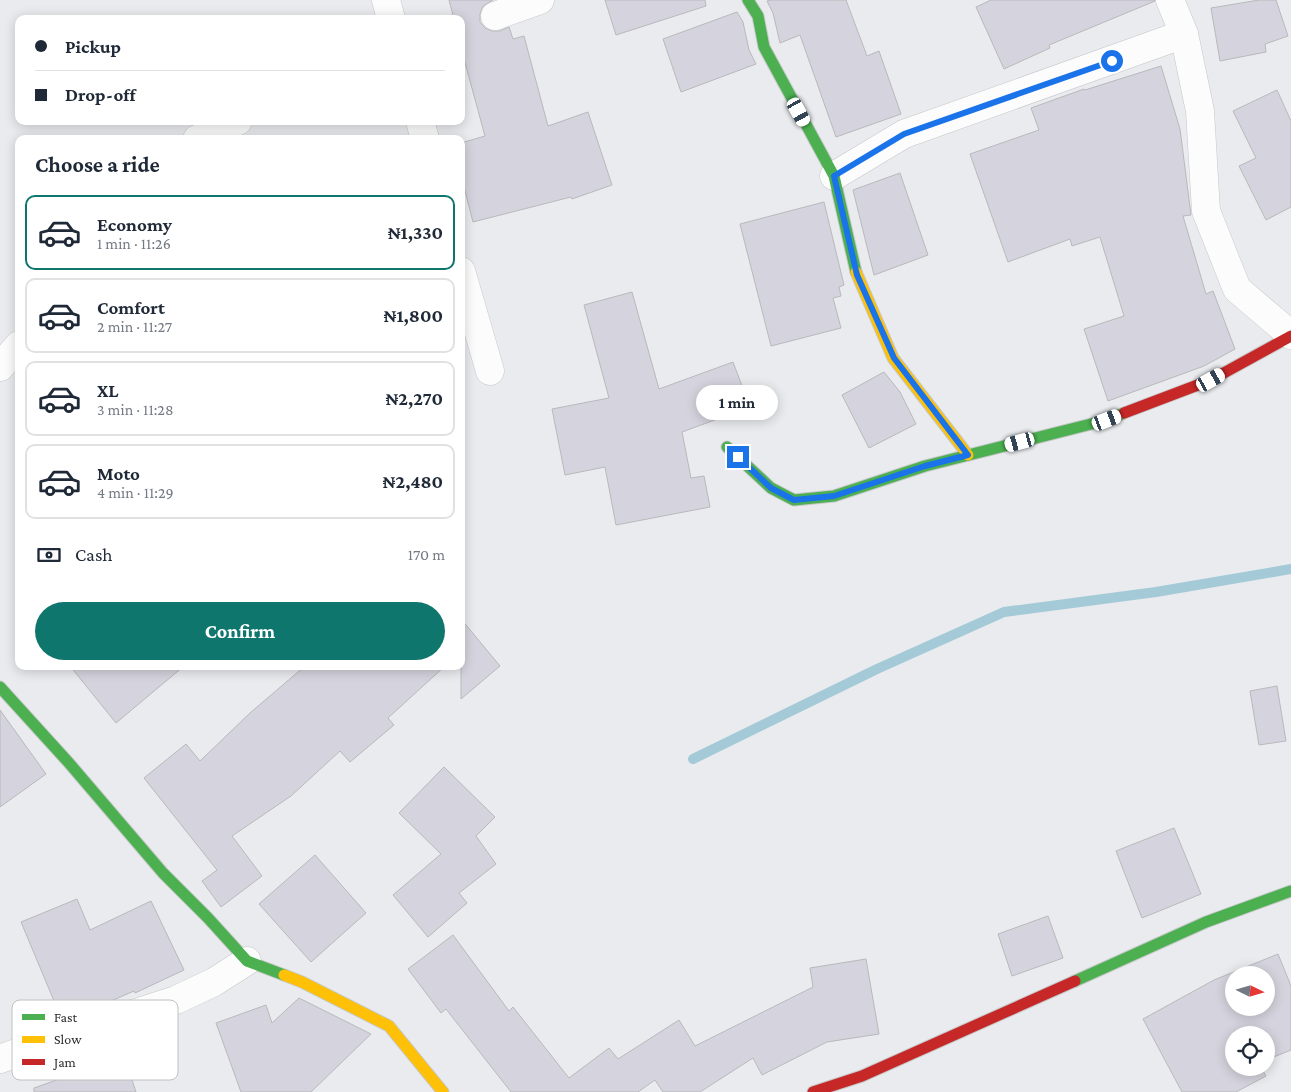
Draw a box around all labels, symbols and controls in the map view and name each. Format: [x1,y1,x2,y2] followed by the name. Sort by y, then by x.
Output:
[65,36,121,57] text: Pickup
[1101,50,1123,72] route start
[65,84,136,105] text: Drop-off
[785,95,812,129] car
[35,152,160,177] text: Choose a ride
[37,210,82,255] icon: car
[97,214,172,235] text: Economy
[388,222,443,243] text: ₦1,330
[97,235,171,252] text: 1 min · 11:26
[37,293,82,338] icon: car
[97,297,165,318] text: Comfort
[384,305,443,326] text: ₦1,800
[97,318,172,335] text: 2 min · 11:27
[1194,366,1227,394] car
[37,376,82,421] icon: car
[97,380,119,401] text: XL
[697,384,779,420] callout: 1 min
[385,388,443,409] text: ₦2,270
[719,394,755,411] text: 1 min
[97,401,174,418] text: 3 min · 11:28
[1090,408,1123,432] car
[1003,431,1036,453] car
[727,446,749,468] route end
[37,459,82,504] icon: car
[97,463,140,484] text: Moto
[383,471,443,492] text: ₦2,480
[97,484,174,501] text: 4 min · 11:29
[35,541,63,569] icon: cash
[75,544,113,565] text: Cash
[408,546,445,563] text: 170 m
[35,602,445,660] button: Confirm
[1225,966,1275,1016] north arrow
[1225,966,1275,1076] map controls
[12,1000,178,1080] legend
[54,1009,78,1025] text: Fast
[1225,1026,1275,1076] button: locate
[54,1031,82,1047] text: Slow
[52,1054,76,1070] text: Jam

